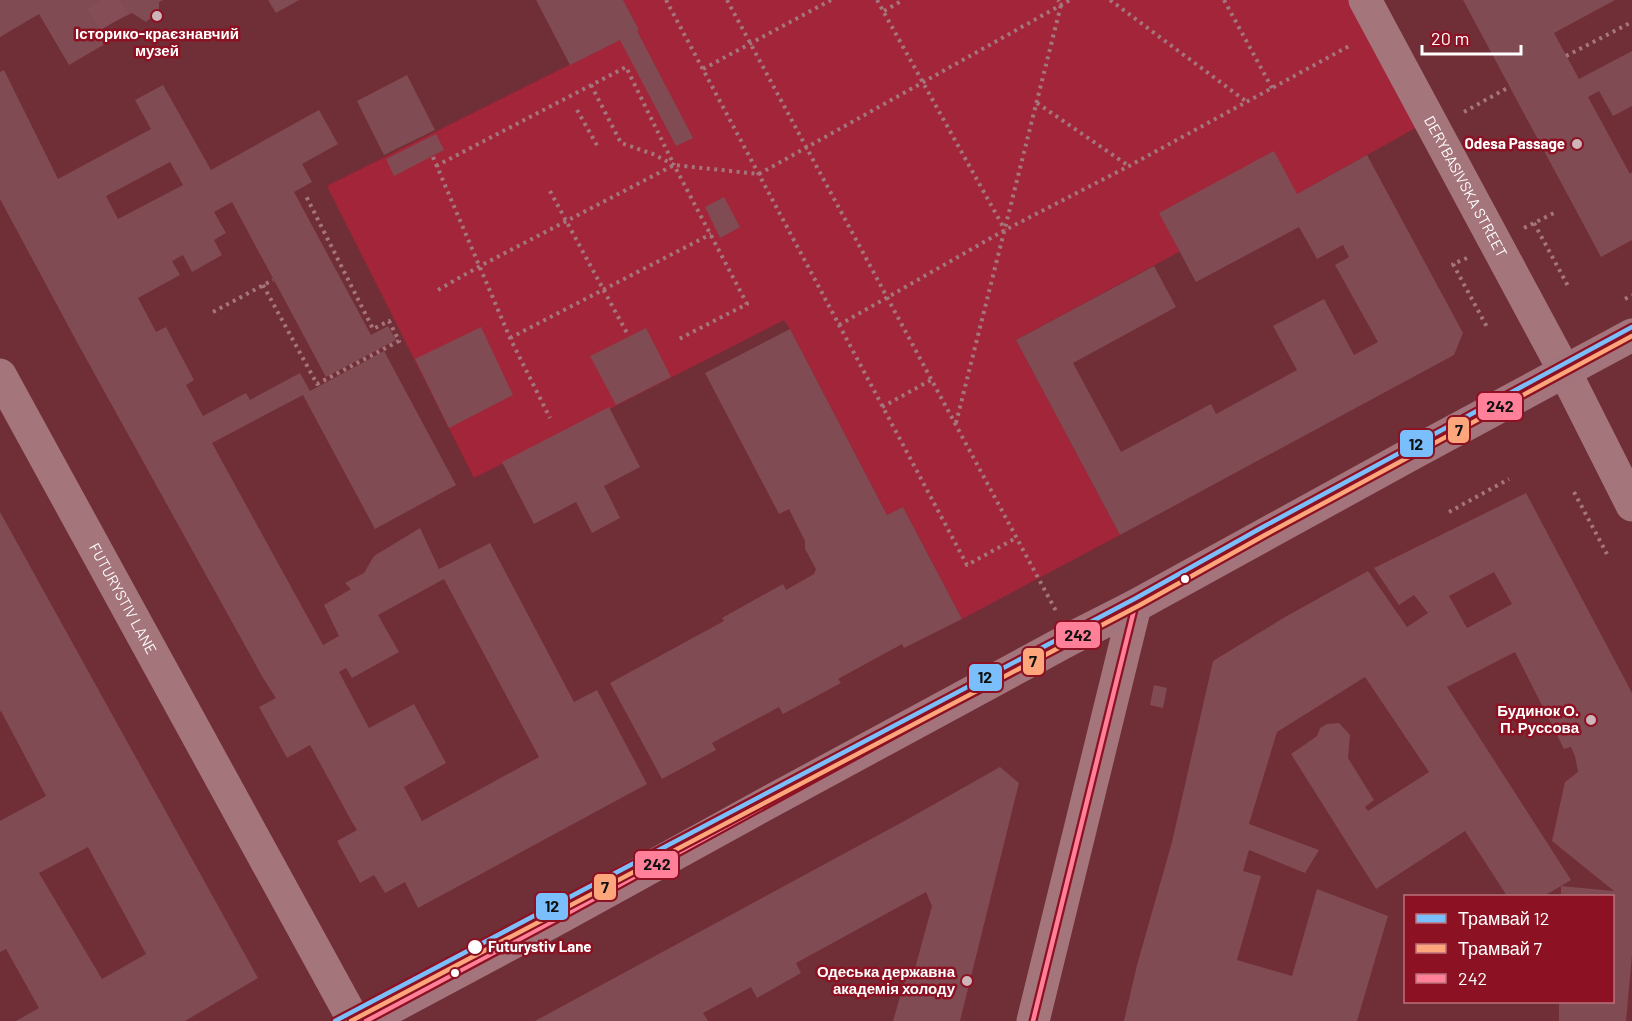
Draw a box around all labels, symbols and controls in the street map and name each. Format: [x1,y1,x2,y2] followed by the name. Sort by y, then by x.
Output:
[150,9,164,23] marker: Історико-краєзнавчий музей
[1422,18,1521,56] scale bar
[75,24,239,59] place label: Історико-краєзнавчий музей
[1431,27,1469,49] text: 20 m
[1421,112,1512,260] street label: DERYBASIVSKA STREET
[1464,134,1565,152] place label: Odesa Passage
[1570,137,1584,151] marker: Odesa Passage
[1477,392,1523,421] line badge: 242
[1486,396,1514,415] text: 242
[1447,416,1470,444] line badge: 7
[1455,420,1463,439] text: 7
[1399,429,1434,458] line badge: 12
[1409,434,1423,453] text: 12
[86,539,161,657] street label: FUTURYSTIV LANE
[1179,573,1191,585] unlabelled marker
[1055,621,1101,649] line badge: 242
[1064,625,1092,644] text: 242
[1022,647,1045,676] line badge: 7
[1029,651,1037,670] text: 7
[968,663,1003,692] line badge: 12
[978,667,992,686] text: 12
[1497,701,1580,736] place label: Будинок О. П. Руссова
[1584,713,1598,727] marker: Будинок О. П. Руссова
[634,850,679,879] line badge: 242
[643,854,671,873] text: 242
[593,873,617,901] line badge: 7
[601,877,609,896] text: 7
[535,892,569,921] line badge: 12
[1404,895,1614,1003] legend
[545,896,559,915] text: 12
[1458,907,1549,929] text: Трамвай 12
[488,937,592,955] place label: Futurystiv Lane
[1458,937,1542,959] text: Трамвай 7
[466,938,484,956] marker: Futurystiv Lane
[817,962,956,997] place label: Одеська державна академія холоду
[449,967,461,979] unlabelled marker
[1458,967,1487,989] text: 242
[960,974,974,988] marker: Одеська державна академія холоду

